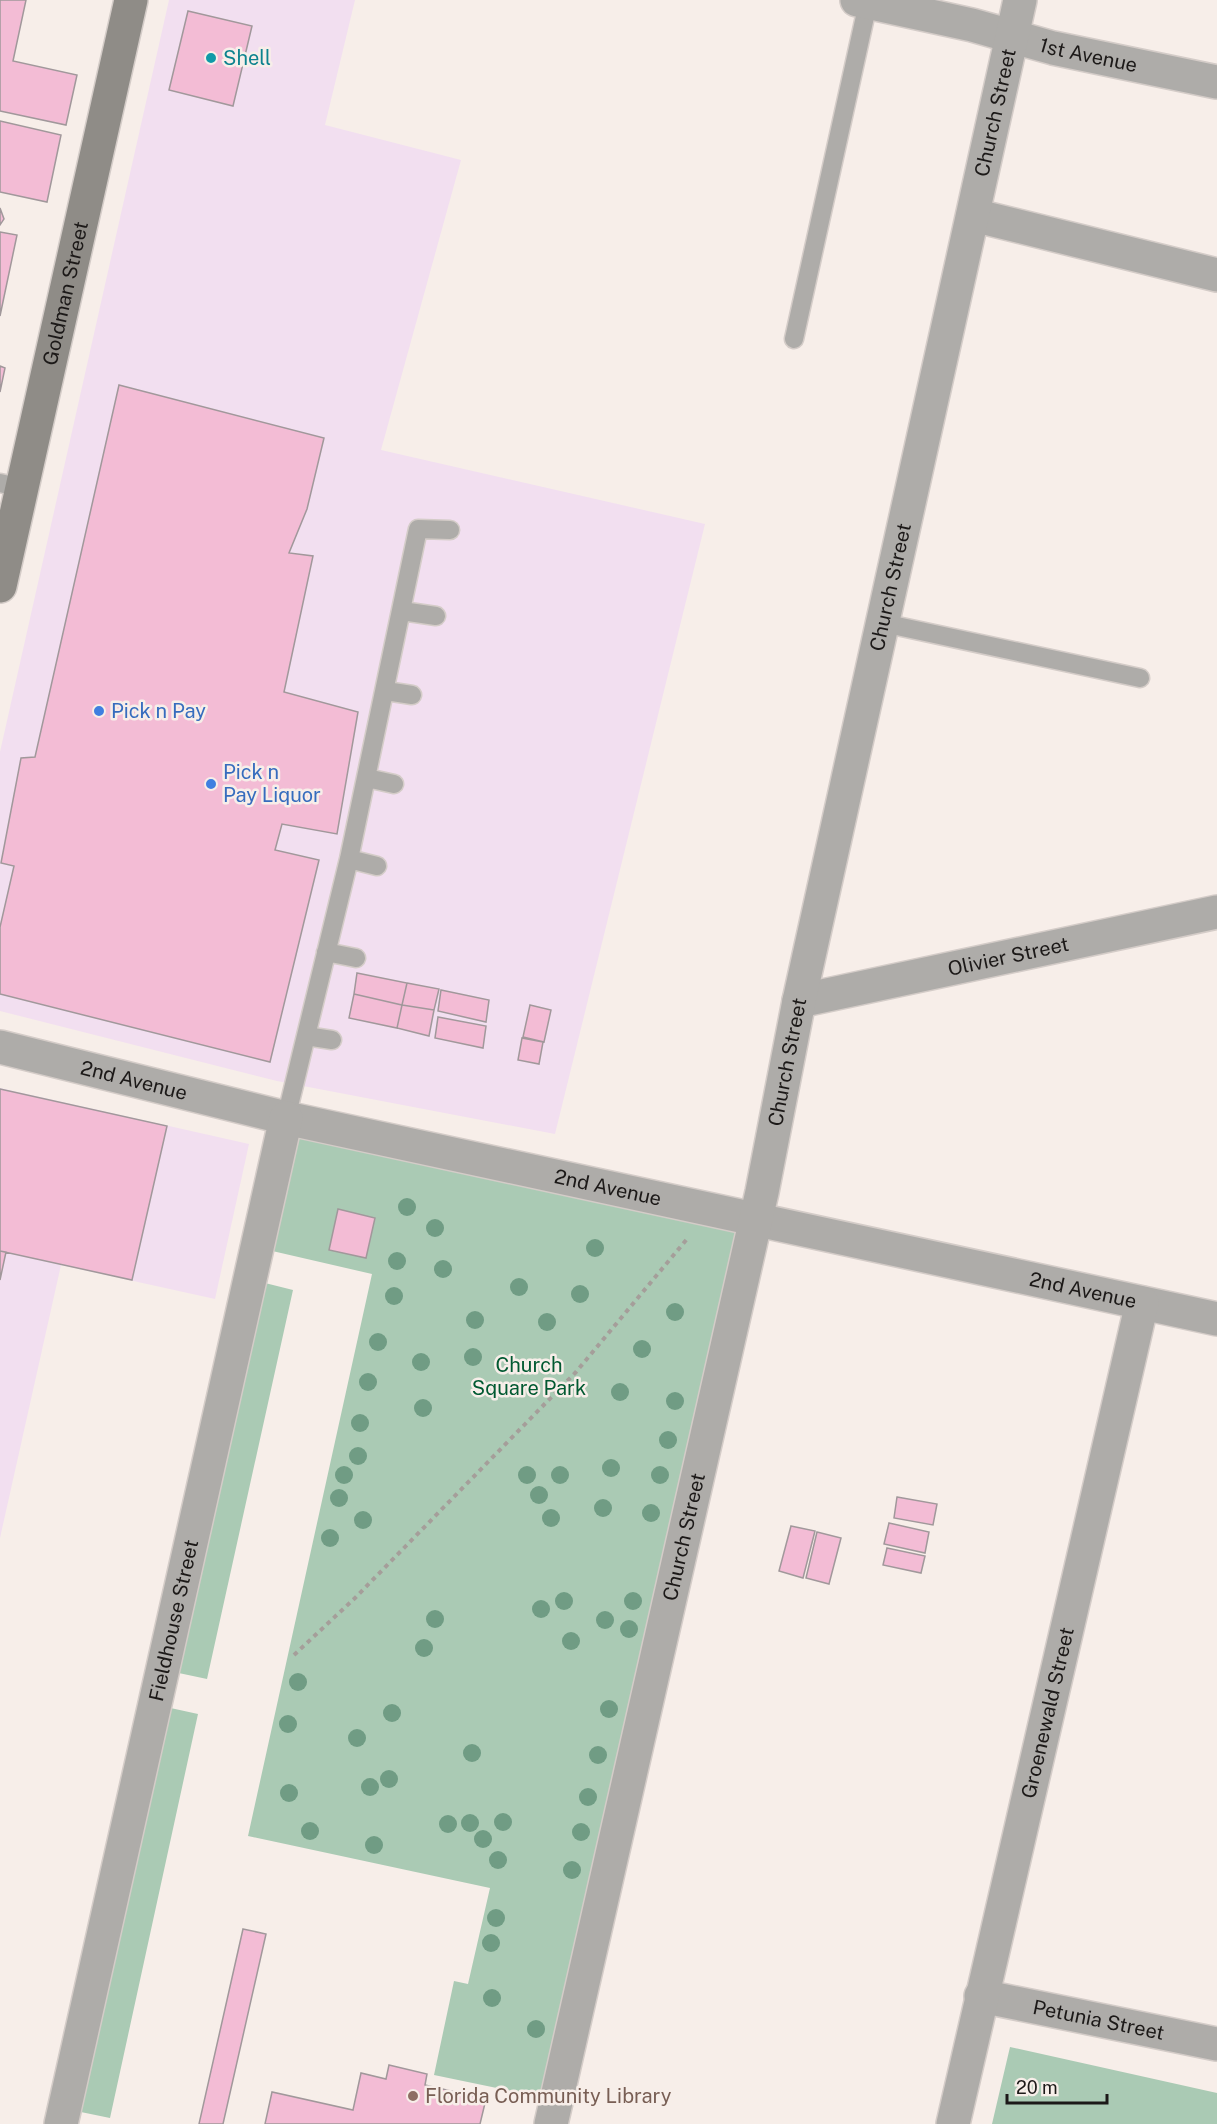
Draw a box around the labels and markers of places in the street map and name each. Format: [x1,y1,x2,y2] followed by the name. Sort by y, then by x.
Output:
[223,46,271,70] place label: Shell
[204,51,218,65] marker: Shell
[111,699,206,723] place label: Pick n Pay
[92,704,106,718] marker: Pick n Pay
[223,760,321,807] place label: Pick n Pay Liquor
[204,777,218,791] marker: Pick n Pay Liquor
[425,2084,672,2108] place label: Florida Community Library
[406,2089,420,2103] marker: Florida Community Library

